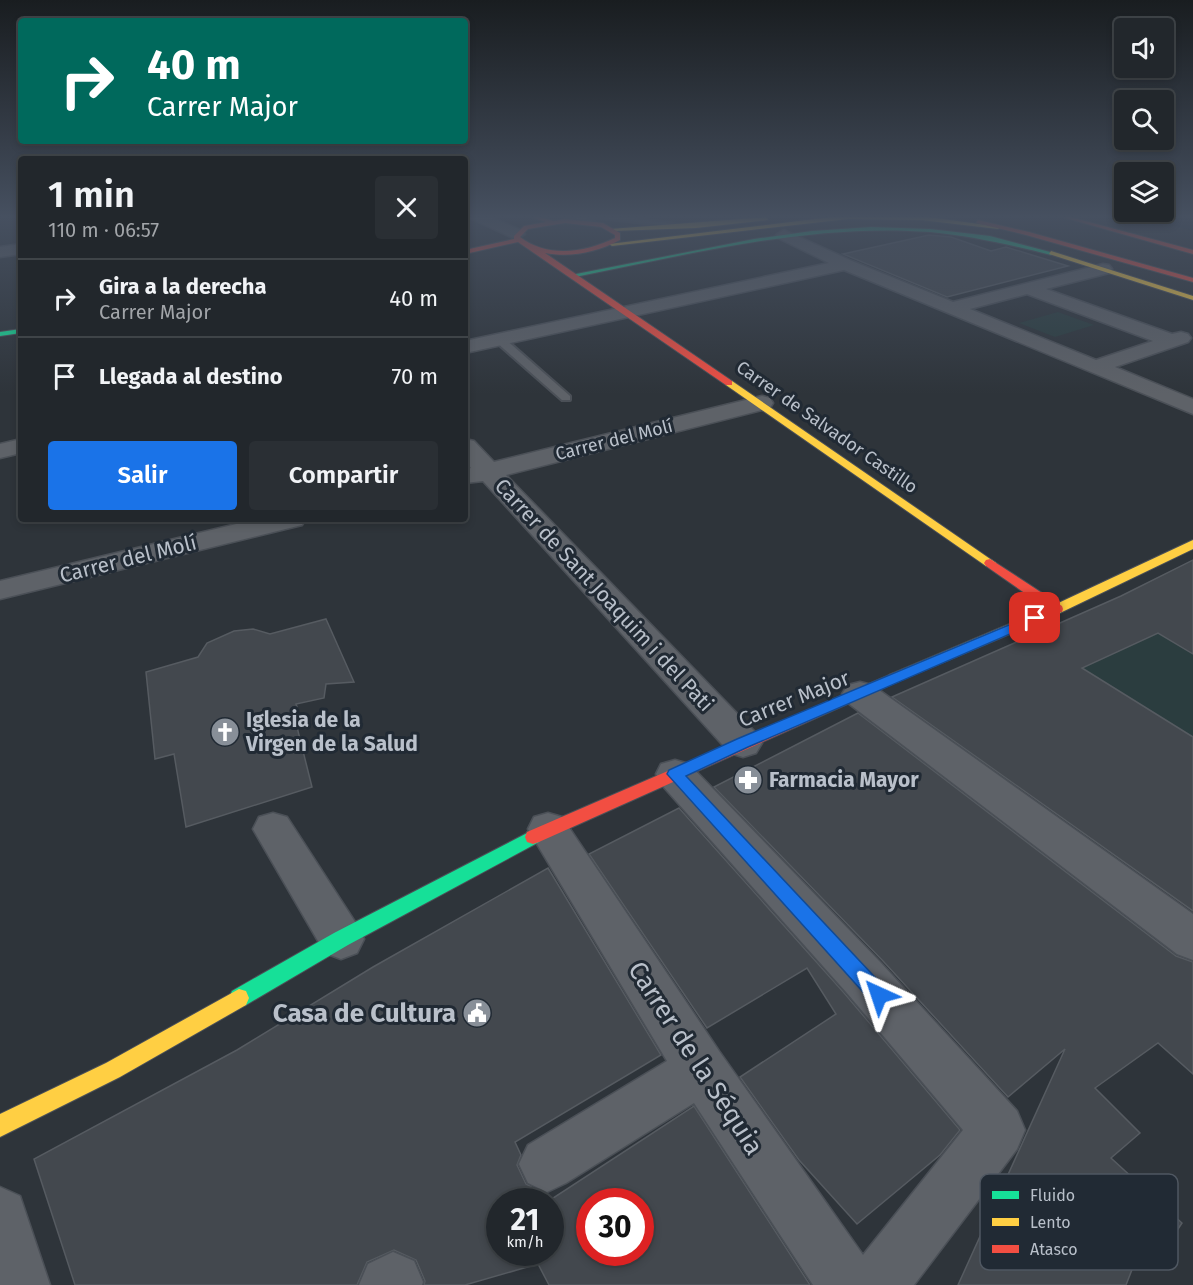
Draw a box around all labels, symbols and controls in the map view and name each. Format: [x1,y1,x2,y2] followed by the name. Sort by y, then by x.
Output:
[1114,18,1174,222] map controls
[1114,18,1174,78] button: sound
[147,40,241,90] text: 40 m
[48,42,126,120] icon: right
[1114,90,1174,150] button: search
[147,91,298,123] text: Carrer Major
[1114,162,1174,222] button: layers
[48,173,135,217] text: 1 min
[375,176,438,239] button: close
[48,218,159,242] text: 110 m · 06:57
[99,273,267,300] text: Gira a la derecha
[48,282,81,315] icon: right
[389,285,438,312] text: 40 m
[99,300,211,324] text: Carrer Major
[732,356,922,498] street label: Carrer de Salvador Castillo
[48,360,81,393] icon: arrive
[99,363,283,390] text: Llegada al destino
[392,363,438,390] text: 70 m
[553,415,675,465] street label: Carrer del Molí
[48,441,237,510] button: Salir
[249,441,438,510] button: Compartir
[489,473,719,717] street label: Carrer de Sant Joaquim i del Pati
[57,529,199,589] street label: Carrer del Molí
[1009,592,1060,643] pin
[1018,601,1051,634] icon: arrive
[735,665,853,733] street label: Carrer Major
[245,707,418,757] place label: Iglesia de la Virgen de la Salud
[209,716,241,748] church icon: Iglesia de la Virgen de la Salud
[732,764,764,796] pharmacy icon: Farmacia Mayor
[769,767,919,793] place label: Farmacia Mayor
[621,956,770,1161] street label: Carrer de la Séquia
[847,963,911,1027] position arrow
[461,997,493,1029] public building icon: Casa de Cultura
[273,998,456,1029] place label: Casa de Cultura
[980,1174,1178,1270] legend
[1030,1186,1075,1205] text: Fluido
[576,1188,654,1266] speed limit sign: 30
[511,1202,539,1238] text: 21
[1030,1213,1071,1232] text: Lento
[506,1233,544,1251] text: km/h
[1030,1240,1078,1259] text: Atasco

